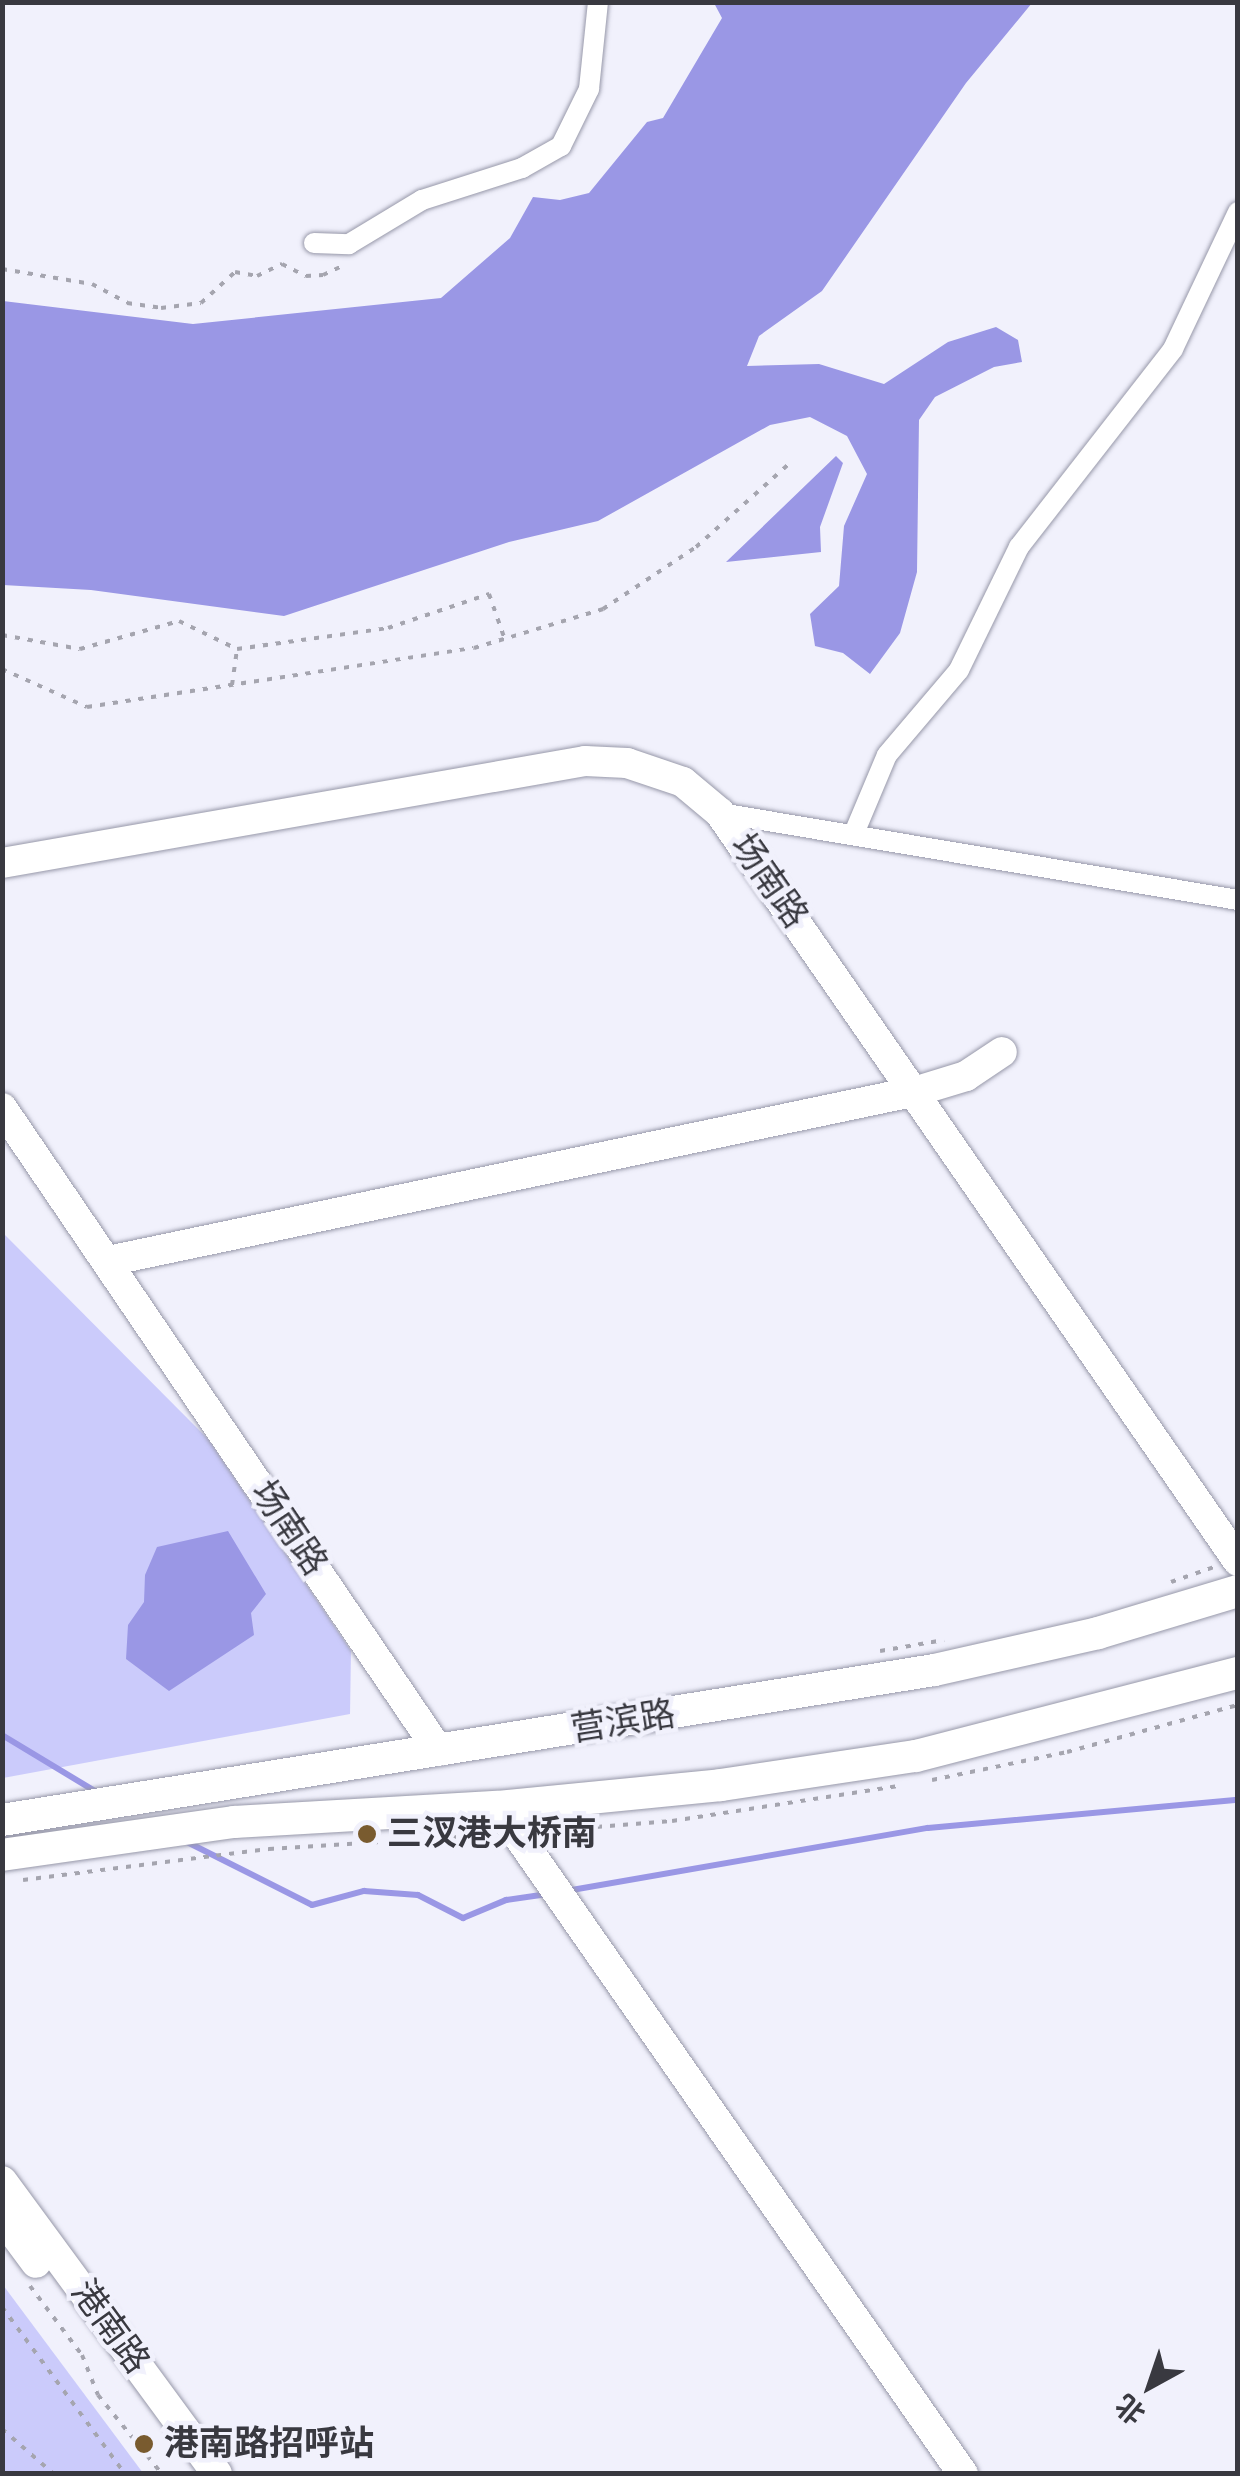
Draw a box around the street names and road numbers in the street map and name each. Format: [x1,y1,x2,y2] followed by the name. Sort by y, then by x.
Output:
[722,826,816,936] street label: 场南路
[242,1473,336,1583] street label: 场南路
[568,1693,678,1751] street label: 营滨路
[62,2272,158,2382] street label: 港南路

